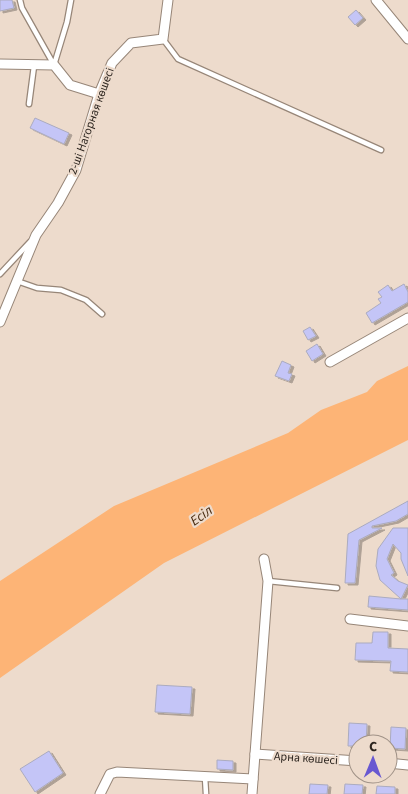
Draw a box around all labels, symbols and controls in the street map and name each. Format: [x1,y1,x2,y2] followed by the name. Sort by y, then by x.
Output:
[64,65,119,177] street label: 2-ші Нагорная көшесі
[186,501,217,531] water label: Есіл
[348,734,398,784] north arrow
[369,737,377,757] text: С
[273,748,339,769] street label: Арна көшесі

